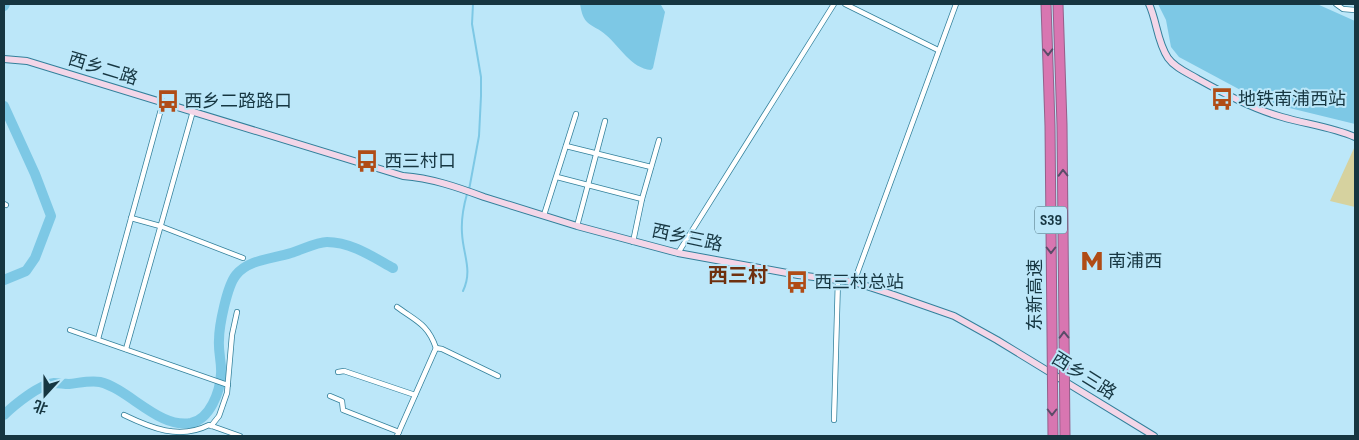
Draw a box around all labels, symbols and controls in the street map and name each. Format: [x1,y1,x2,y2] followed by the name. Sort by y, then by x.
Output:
[66,48,140,90] street label: 西乡二路
[1043,49,1053,57] one-way arrow
[1209,86,1235,112] bus stop icon: 地铁南浦西站
[155,88,181,114] bus stop icon: 西乡二路路口
[1238,89,1346,110] place label: 地铁南浦西站
[184,91,292,112] place label: 西乡二路路口
[354,148,380,174] bus stop icon: 西三村口
[384,151,456,172] place label: 西三村口
[1058,168,1068,176] one-way arrow
[1035,206,1067,234] road number: S39
[650,220,724,256] street label: 西乡三路
[1046,246,1056,254] one-way arrow
[1079,248,1105,274] metro station icon: 南浦西
[1108,251,1162,272] place label: 南浦西
[1025,259,1046,331] street label: 东新高速
[708,264,768,288] district label: 西三村
[784,269,810,295] bus stop icon: 西三村总站
[814,272,904,293] place label: 西三村总站
[1059,331,1069,338] one-way arrow
[1048,348,1120,404] street label: 西乡三路
[20,370,70,420] north arrow
[31,396,50,417] text: 北
[1047,409,1057,417] one-way arrow

